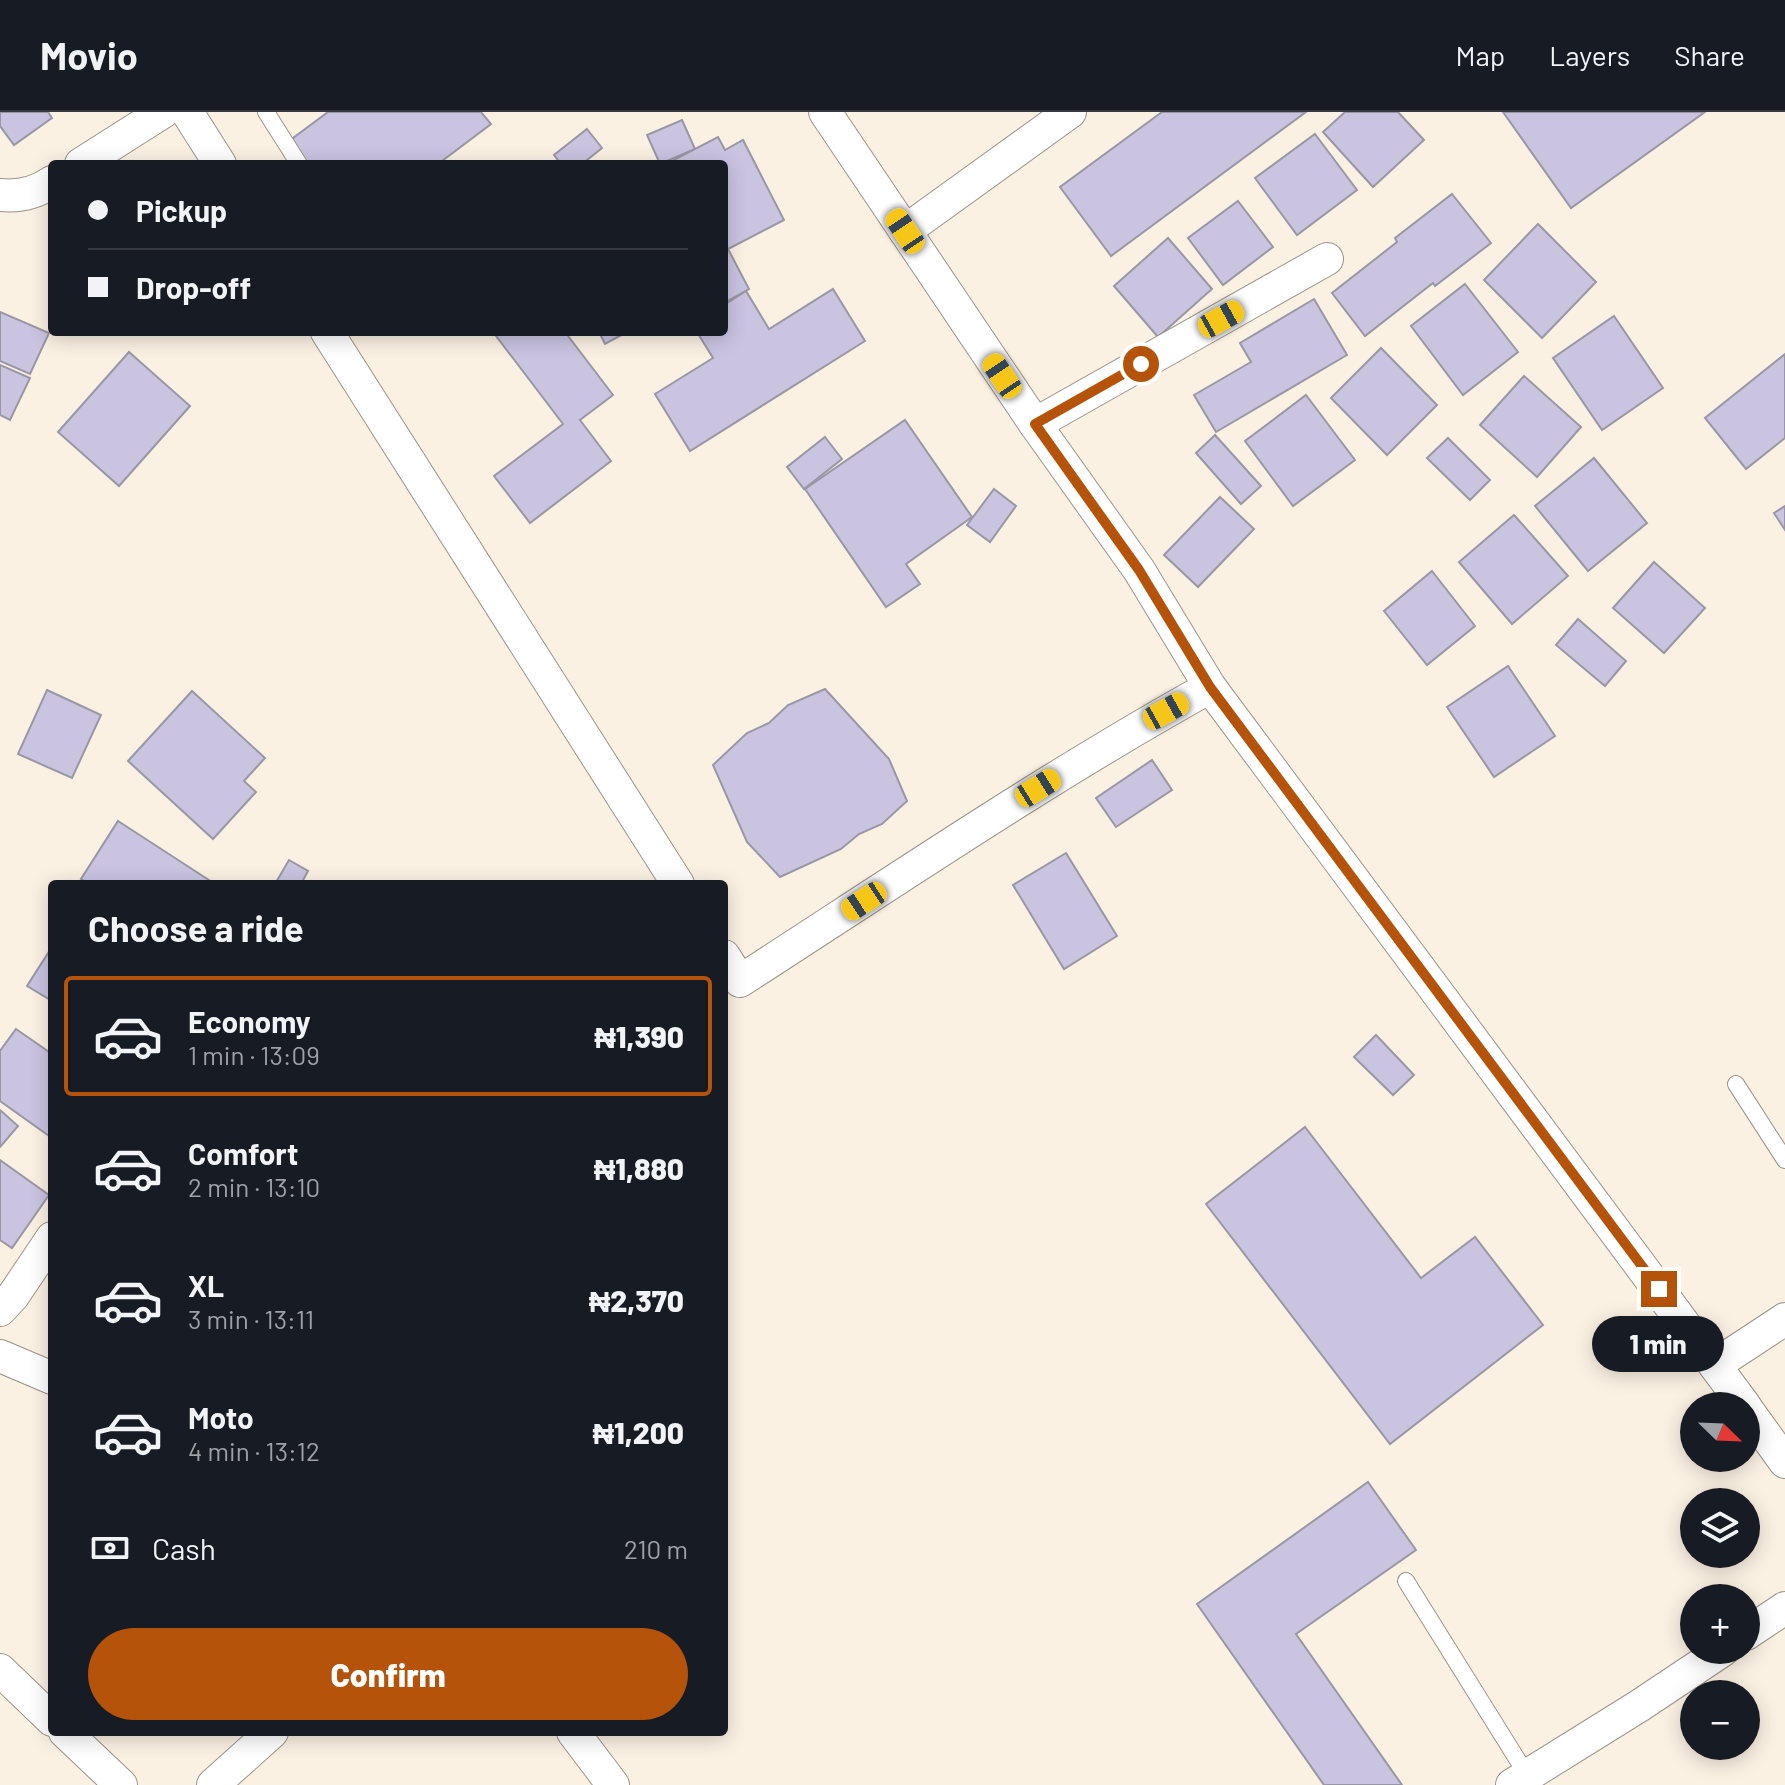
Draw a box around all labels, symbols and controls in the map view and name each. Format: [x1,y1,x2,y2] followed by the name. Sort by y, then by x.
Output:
[40,32,138,78] text: Movio
[1455,38,1505,72] text: Map
[1549,38,1630,72] text: Layers
[1674,38,1745,72] text: Share
[136,192,227,228] text: Pickup
[882,204,928,258] car
[136,269,251,305] text: Drop-off
[1194,297,1248,341] car
[1123,346,1159,382] route start
[979,349,1025,403] car
[1139,689,1193,733] car
[1011,765,1065,811] car
[837,878,891,924] car
[88,906,304,949] text: Choose a ride
[92,1000,164,1072] icon: car
[188,1003,311,1039] text: Economy
[594,1018,684,1054] text: ₦1,390
[188,1039,320,1070] text: 1 min · 13:09
[92,1132,164,1204] icon: car
[188,1135,298,1171] text: Comfort
[594,1150,684,1186] text: ₦1,880
[188,1171,320,1202] text: 2 min · 13:10
[92,1264,164,1336] icon: car
[188,1267,224,1303] text: XL
[1641,1271,1677,1307] route end
[589,1282,684,1318] text: ₦2,370
[188,1303,314,1334] text: 3 min · 13:11
[1593,1317,1725,1373] callout: 1 min
[1629,1328,1687,1359] text: 1 min
[1680,1392,1760,1472] north arrow
[1680,1392,1760,1760] map controls
[92,1396,164,1468] icon: car
[188,1399,254,1435] text: Moto
[592,1414,684,1450] text: ₦1,200
[188,1435,320,1466] text: 4 min · 13:12
[1680,1488,1760,1568] button: layers
[88,1526,132,1570] icon: cash
[152,1530,216,1566] text: Cash
[624,1533,688,1564] text: 210 m
[1680,1584,1760,1664] button: +
[88,1628,688,1720] button: Confirm
[1680,1680,1760,1760] button: −

